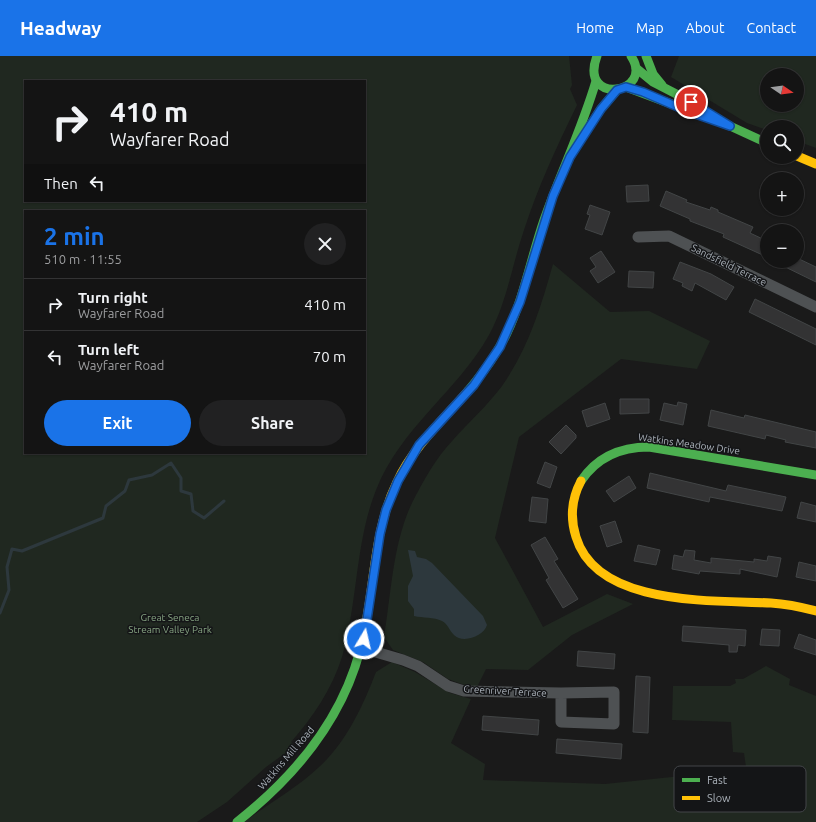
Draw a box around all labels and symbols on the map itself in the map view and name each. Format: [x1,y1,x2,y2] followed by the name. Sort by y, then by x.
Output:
[760,68,804,112] north arrow
[674,85,708,119] pin
[690,242,768,288] street label: Sandsfield Terrace
[637,431,741,457] street label: Watkins Meadow Drive
[128,612,212,635] park label: Great Seneca Stream Valley Park
[343,618,385,660] position arrow
[463,683,547,699] street label: Greenriver Terrace
[256,724,316,792] street label: Watkins Mill Road
[674,766,806,812] legend
[707,774,728,786] text: Fast
[707,792,731,804] text: Slow

